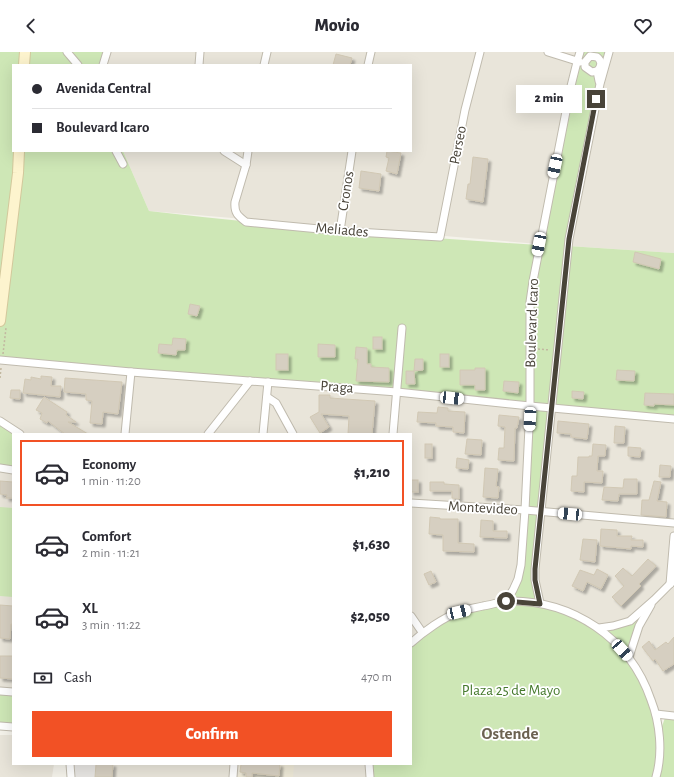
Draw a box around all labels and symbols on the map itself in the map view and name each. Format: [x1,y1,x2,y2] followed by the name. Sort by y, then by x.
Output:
[516,85,582,113] callout: 2 min
[587,90,605,108] route end
[447,125,469,165] street label: Perseo
[547,153,563,179] car
[335,170,357,212] street label: Cronos
[315,220,369,240] street label: Meliades
[531,231,547,257] car
[523,278,541,368] street label: Boulevard Icaro
[320,378,354,396] street label: Praga
[439,391,465,405] car
[523,407,537,431] car
[448,499,518,517] street label: Montevideo
[558,507,582,521] car
[497,592,515,610] route start
[446,603,472,621] car
[610,637,634,663] car
[462,683,560,698] park label: Plaza 25 de Mayo
[481,725,539,742] district label: Ostende

